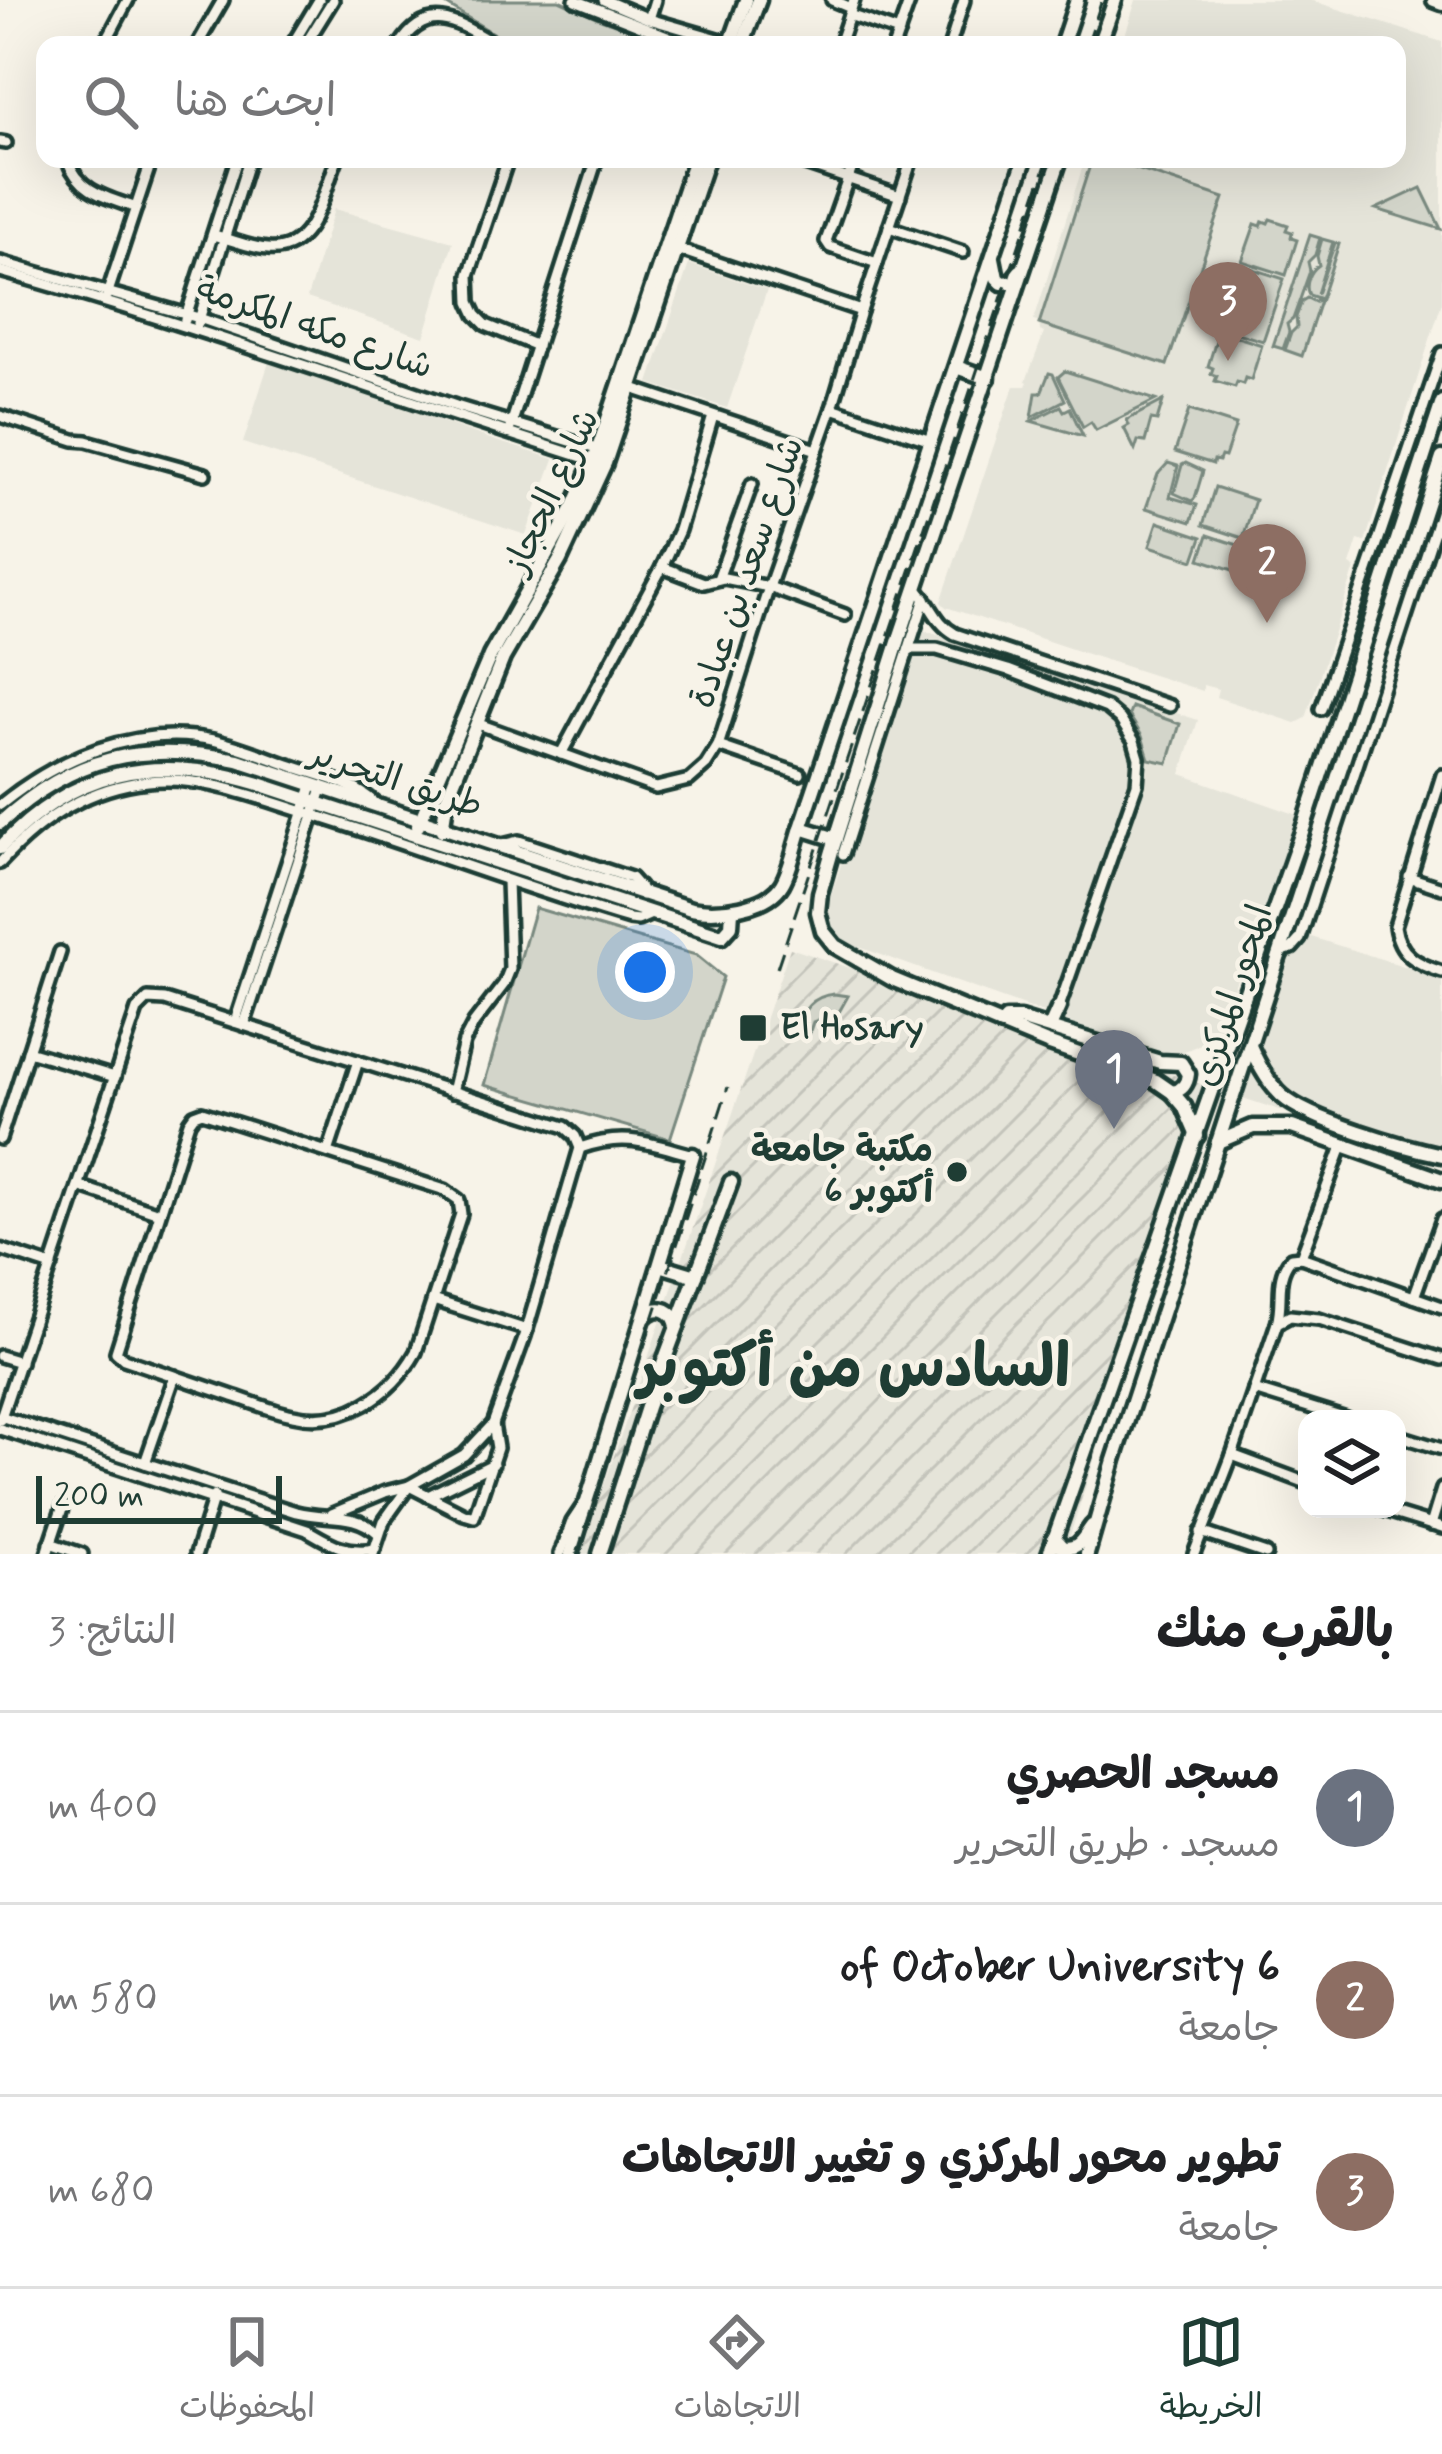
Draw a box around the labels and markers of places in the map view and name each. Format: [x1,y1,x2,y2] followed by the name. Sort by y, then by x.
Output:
[1189,262,1267,361] pin: 3
[1228,524,1306,623] pin: 2
[780,1005,924,1052] place label: El Hosary
[737,1012,769,1044] marker: El Hosary
[1075,1030,1153,1129] pin: 1
[751,1128,934,1216] place label: مكتبة جامعة 6 أكتوبر
[944,1159,970,1185] marker: مكتبة جامعة 6 أكتوبر

